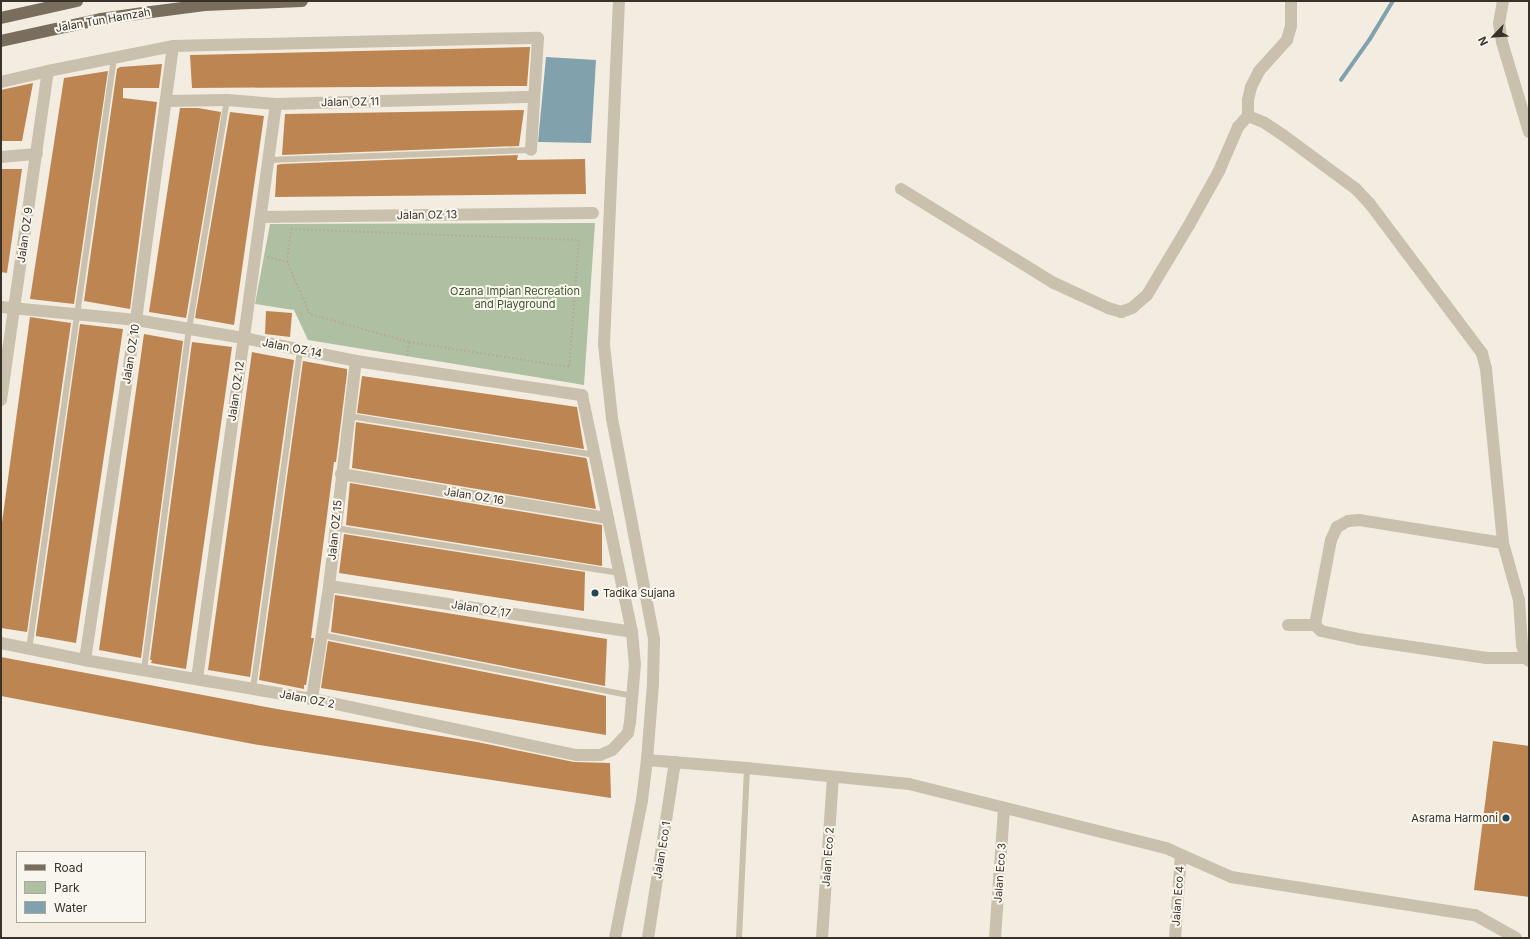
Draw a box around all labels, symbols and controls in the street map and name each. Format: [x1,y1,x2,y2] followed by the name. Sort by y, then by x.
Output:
[55,5,151,35] street label: Jalan Tun Hamzah
[1474,16,1514,56] north arrow
[1475,34,1491,48] text: N
[321,95,379,109] street label: Jalan OZ 11
[15,206,35,264] street label: Jalan OZ 9
[397,208,457,222] street label: Jalan OZ 13
[450,285,580,311] park label: Ozana Impian Recreation and Playground
[120,323,142,385] street label: Jalan OZ 10
[261,336,323,360] street label: Jalan OZ 14
[225,360,247,422] street label: Jalan OZ 12
[443,485,505,507] street label: Jalan OZ 16
[325,499,345,561] street label: Jalan OZ 15
[603,586,675,600] place label: Tadika Sujana
[590,588,600,598] marker: Tadika Sujana
[450,598,512,620] street label: Jalan OZ 17
[278,687,336,711] street label: Jalan OZ 2
[1411,811,1498,825] place label: Asrama Harmoni
[1501,813,1511,823] marker: Asrama Harmoni
[651,820,673,880] street label: Jalan Eco 1
[819,827,837,887] street label: Jalan Eco 2
[991,842,1009,904] street label: Jalan Eco 3
[16,851,146,923] legend
[54,860,83,875] text: Road
[1169,865,1187,927] street label: Jalan Eco 4
[54,880,80,895] text: Park
[54,900,87,915] text: Water

